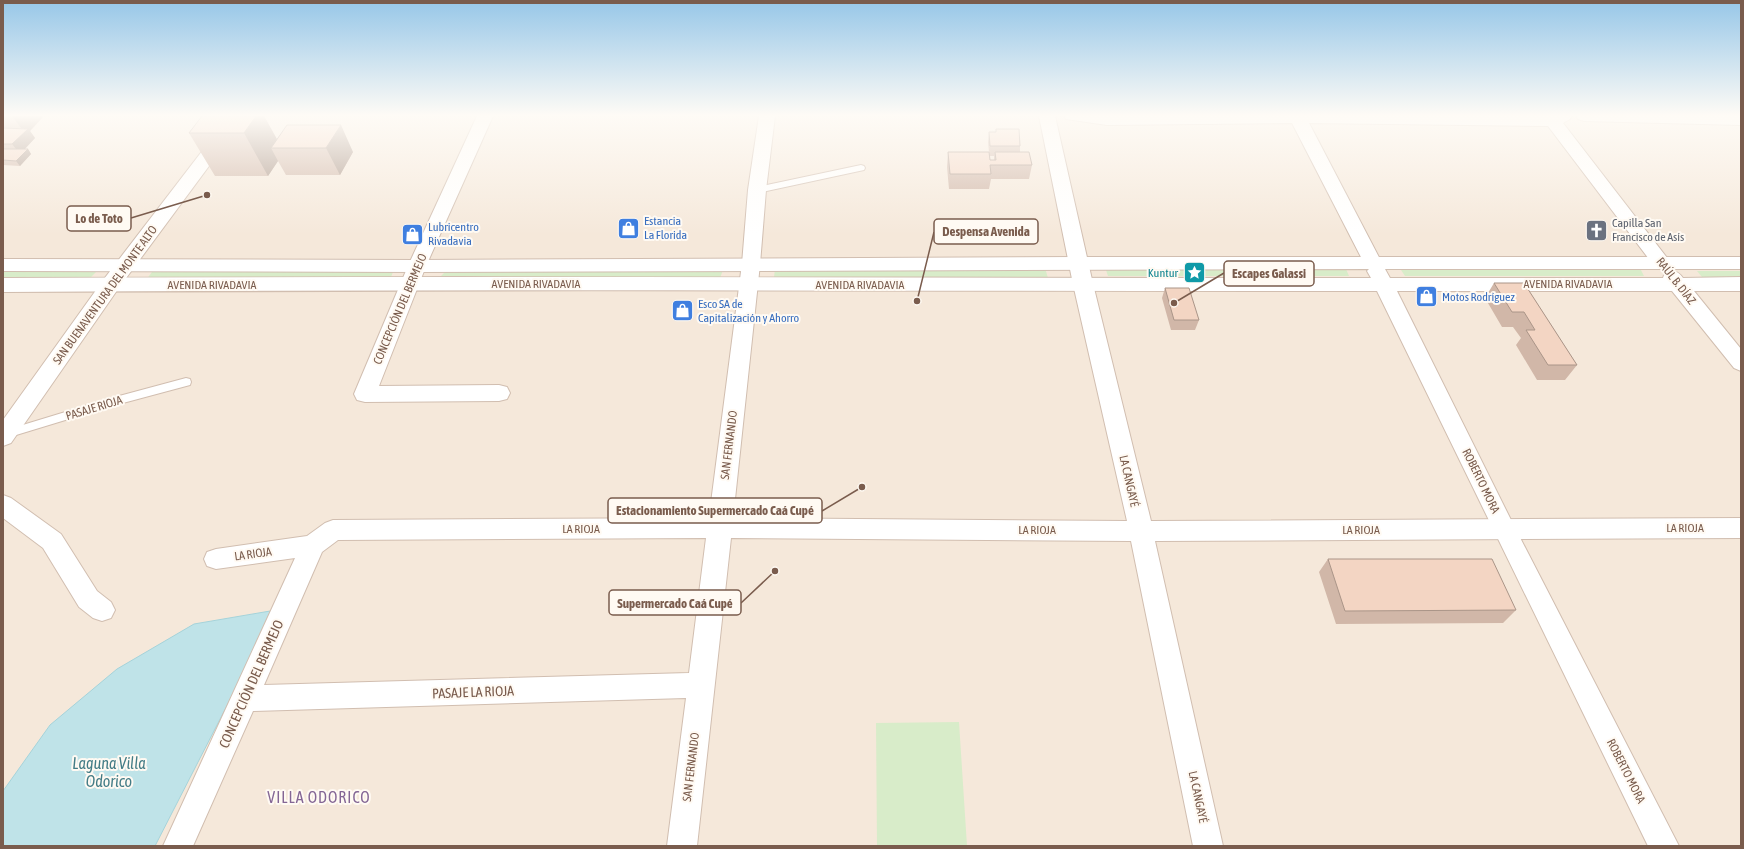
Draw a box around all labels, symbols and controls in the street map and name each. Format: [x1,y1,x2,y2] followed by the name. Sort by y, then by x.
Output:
[67,206,131,231] callout: Lo de Toto
[75,211,123,226] text: Lo de Toto
[644,214,687,242] place label: Estancia La Florida
[616,215,642,241] shop icon: Estancia La Florida
[1612,216,1684,244] place label: Capilla San Francisco de Asís
[1584,217,1610,243] church icon: Capilla San Francisco de Asís
[934,219,1038,244] callout: Despensa Avenida
[428,220,479,248] place label: Lubricentro Rivadavia
[400,221,426,247] shop icon: Lubricentro Rivadavia
[50,223,160,367] street label: SAN BUENAVENTURA DEL MONTE ALTO
[942,224,1030,239] text: Despensa Avenida
[370,252,430,366] street label: CONCEPCIÓN DEL BERMEJO
[1653,255,1699,308] street label: RAÚL B. DÍAZ
[1181,260,1207,286] place icon: Kuntur
[1224,261,1314,286] callout: Escapes Galassi
[1148,266,1178,280] place label: Kuntur
[1232,266,1306,281] text: Escapes Galassi
[492,277,581,291] street label: AVENIDA RIVADAVIA
[1524,277,1613,291] street label: AVENIDA RIVADAVIA
[168,278,257,292] street label: AVENIDA RIVADAVIA
[816,278,905,292] street label: AVENIDA RIVADAVIA
[1413,284,1439,310] shop icon: Motos Rodríguez
[1442,290,1516,304] place label: Motos Rodríguez
[698,297,800,325] place label: Esco SA de Capitalización y Ahorro
[670,298,696,324] shop icon: Esco SA de Capitalización y Ahorro
[64,393,124,423] street label: PASAJE RIOJA
[718,410,740,480] street label: SAN FERNANDO
[1459,446,1503,516] street label: ROBERTO MORA
[1116,454,1142,508] street label: LA CANGAYÉ
[608,498,822,523] callout: Estacionamiento Supermercado Caá Cupé
[616,503,814,518] text: Estacionamiento Supermercado Caá Cupé
[1666,521,1704,535] street label: LA RIOJA
[562,522,600,536] street label: LA RIOJA
[1018,523,1056,537] street label: LA RIOJA
[1342,523,1380,537] street label: LA RIOJA
[233,544,273,564] street label: LA RIOJA
[609,590,741,615] callout: Supermercado Caá Cupé
[617,596,733,611] text: Supermercado Caá Cupé
[216,617,286,751] street label: CONCEPCIÓN DEL BERMEJO
[432,683,514,701] street label: PASAJE LA RIOJA
[680,732,702,802] street label: SAN FERNANDO
[1604,737,1648,806] street label: ROBERTO MORA
[72,754,146,790] water label: Laguna Villa Odorico
[1186,770,1210,824] street label: LA CANGAYÉ
[267,788,371,806] district label: VILLA ODORICO

